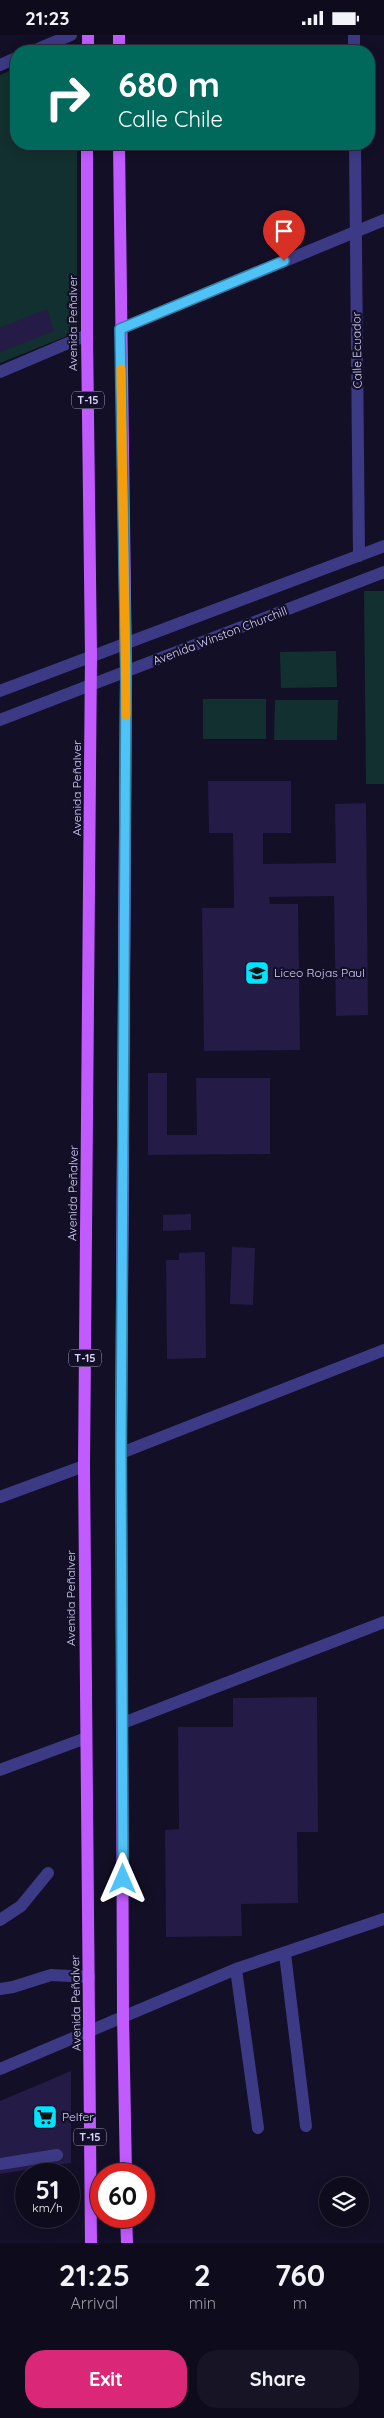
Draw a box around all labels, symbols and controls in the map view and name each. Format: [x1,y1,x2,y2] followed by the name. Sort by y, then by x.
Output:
[25,6,69,30] text: 21:23
[118,62,220,106] text: 680 m
[35,65,100,130] icon: right
[118,105,223,133] text: Calle Chile
[263,210,305,261] pin
[270,217,298,245] icon: arrive
[65,275,80,371] street label: Avenida Peñalver
[348,311,365,389] street label: Calle Ecuador
[72,391,104,409] road number: T-15
[150,603,289,668] street label: Avenida Winston Churchill
[69,740,84,836] street label: Avenida Peñalver
[244,960,270,986] school or university icon: Liceo Rojas Paul
[274,965,365,980] place label: Liceo Rojas Paul
[64,1144,81,1241] street label: Avenida Peñalver
[69,1350,101,1367] road number: T-15
[63,1550,78,1646] street label: Avenida Peñalver
[96,1852,148,1904] position arrow
[67,1955,84,2051] street label: Avenida Peñalver
[32,2104,58,2130] supermarket icon: Pelfer
[62,2109,94,2124] place label: Pelfer
[74,2129,106,2145] road number: T-15
[90,2163,155,2228] speed limit sign: 60
[35,2174,60,2205] text: 51
[319,2177,369,2227] map controls
[319,2177,369,2227] button: layers
[32,2200,63,2215] text: km/h
[59,2256,130,2294] text: 21:25
[194,2256,211,2294] text: 2
[275,2256,325,2294] text: 760
[70,2293,118,2313] text: Arrival
[189,2293,216,2313] text: min
[293,2293,307,2313] text: m
[25,2350,187,2408] button: Exit
[197,2350,359,2408] button: Share

